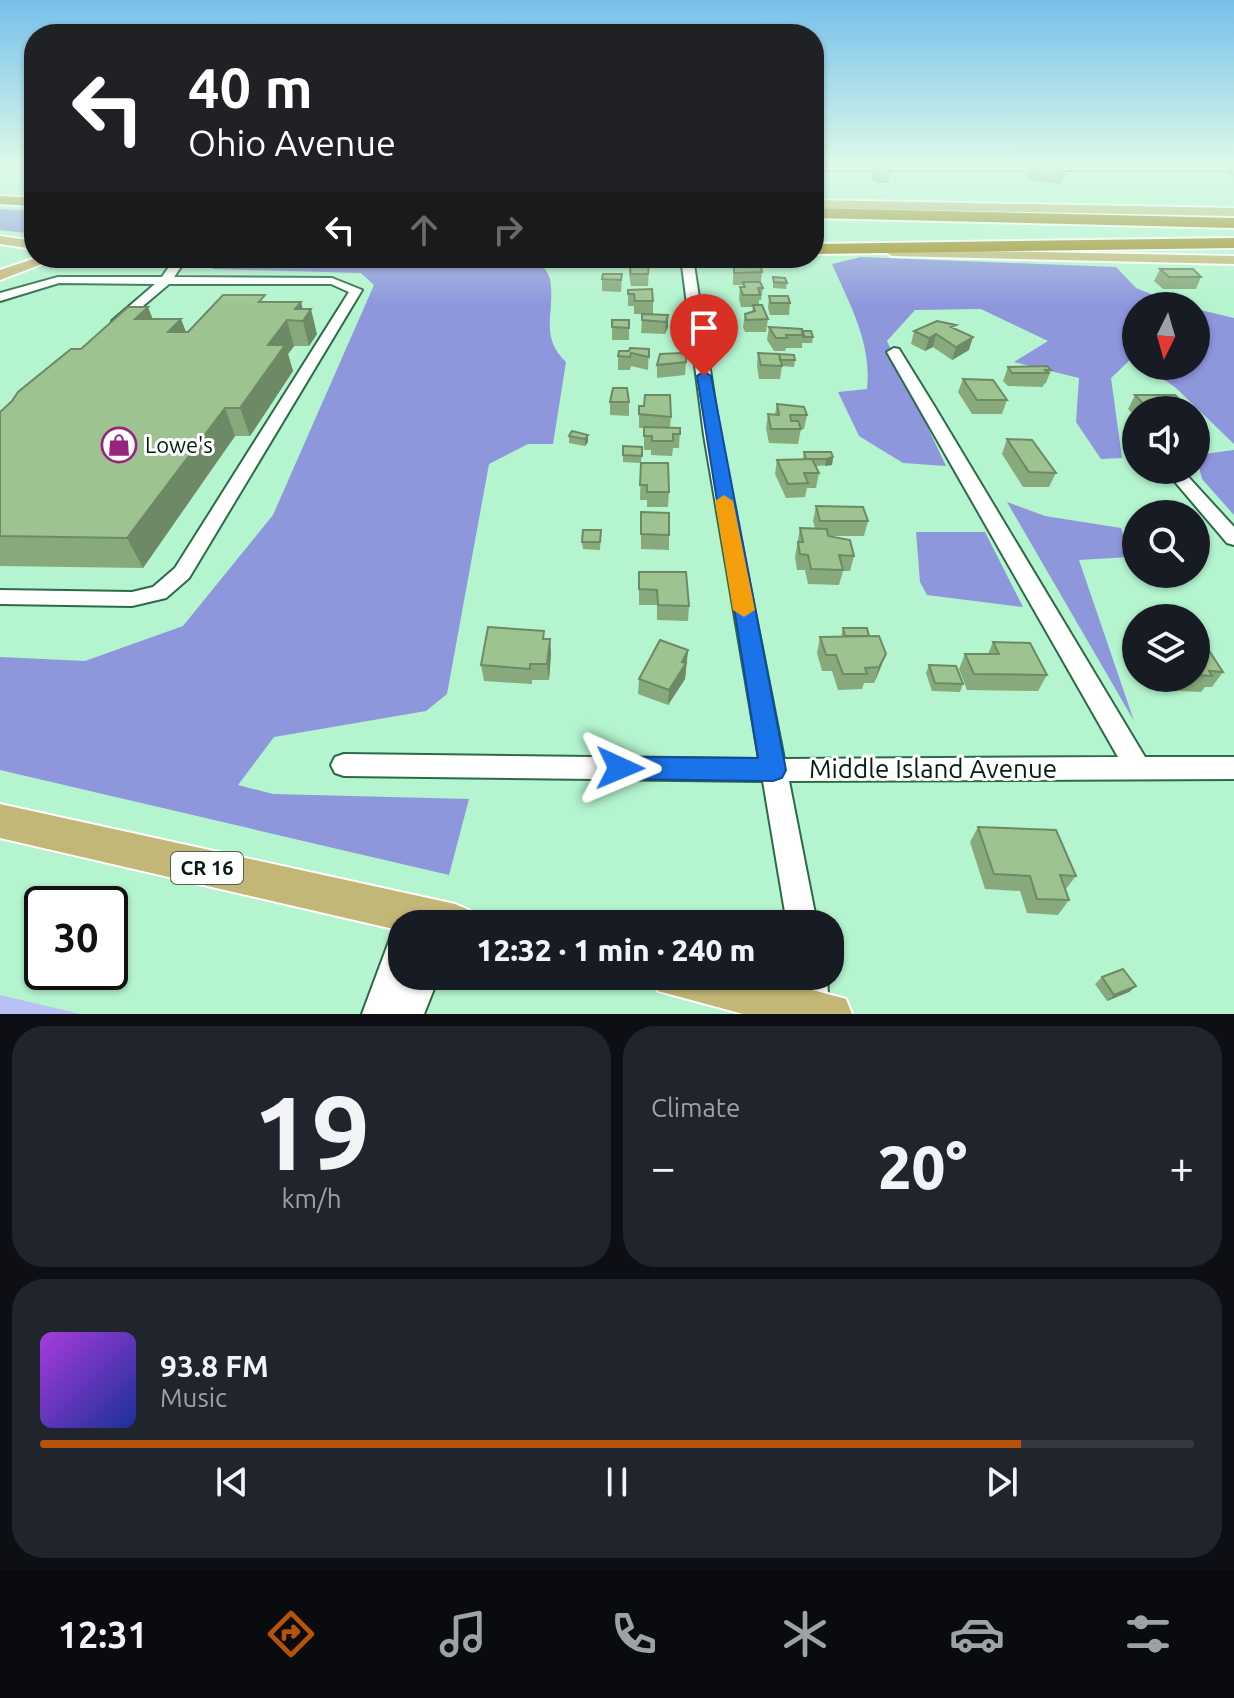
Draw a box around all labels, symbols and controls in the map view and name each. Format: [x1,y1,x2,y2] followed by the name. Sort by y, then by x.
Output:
[56,56,160,160] icon: left
[188,56,313,119] text: 40 m
[188,122,396,163] text: Ohio Avenue
[318,208,362,252] icon: left
[402,208,446,252] icon: ahead
[486,208,530,252] icon: right
[1122,292,1210,380] north arrow
[1122,292,1210,692] map controls
[670,294,738,376] pin
[682,306,726,350] icon: arrive
[1122,396,1210,484] button: sound
[100,426,138,464] shop icon: Lowe's
[145,432,213,457] place label: Lowe's
[1122,500,1210,588] button: search
[1122,604,1210,692] button: layers
[578,726,662,810] position arrow
[809,754,1057,783] street label: Middle Island Avenue
[171,852,243,884] road number: CR 16
[24,886,128,990] speed limit sign: 30
[477,933,755,967] text: 12:32 · 1 min · 240 m
[253,1073,370,1190] text: 19
[651,1093,740,1122] text: Climate
[878,1133,967,1200] text: 20°
[651,1142,676,1191] text: −
[1169,1142,1194,1191] text: +
[281,1184,342,1213] text: km/h
[160,1349,269,1383] text: 93.8 FM
[160,1383,227,1412] text: Music
[210,1460,254,1504] icon: previous
[595,1460,639,1504] icon: pause
[980,1460,1024,1504] icon: next
[263,1606,319,1662] icon: directions
[435,1606,491,1662] icon: music
[606,1606,662,1662] icon: phone
[777,1606,833,1662] icon: climate
[949,1606,1005,1662] icon: car
[1120,1606,1176,1662] icon: filters
[58,1614,148,1655] text: 12:31

